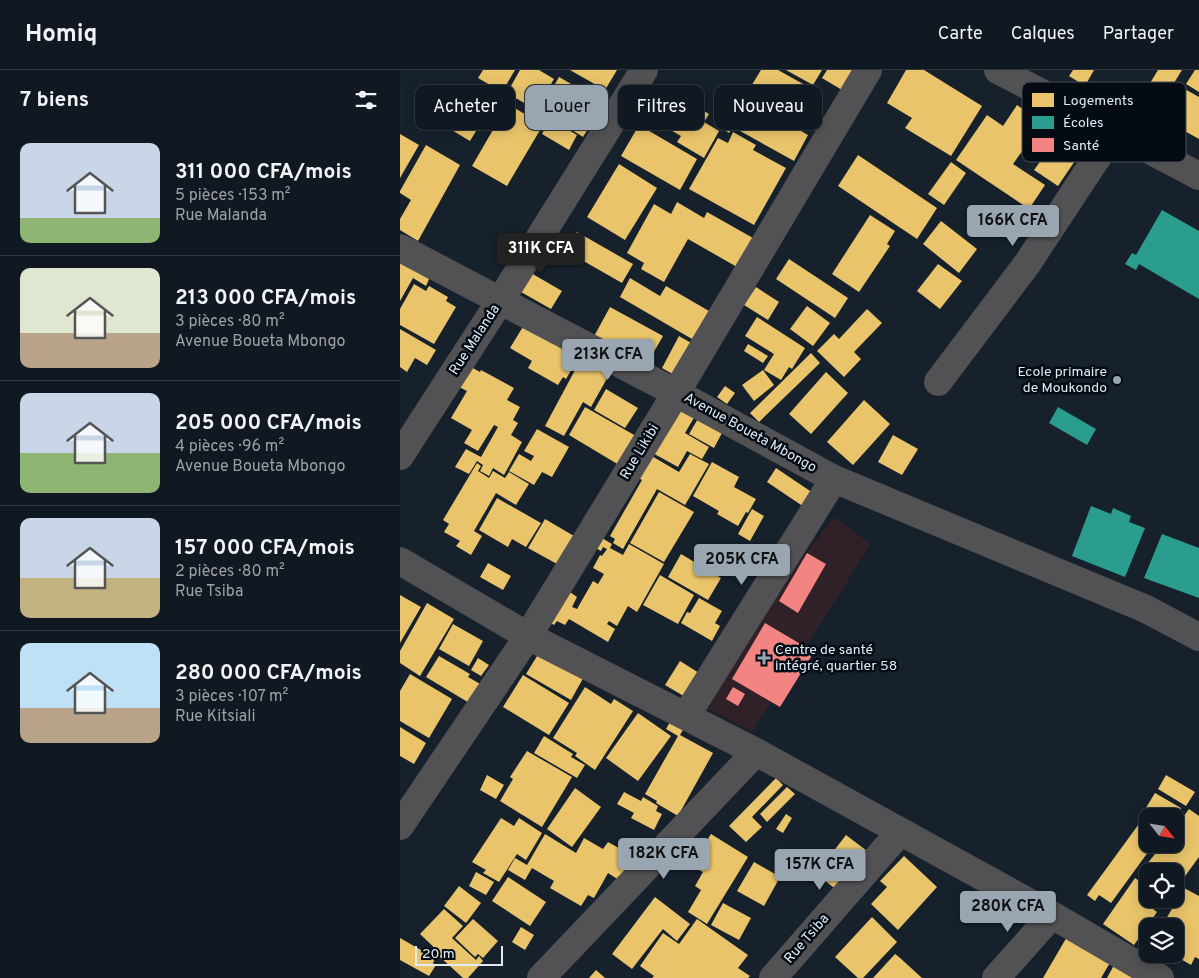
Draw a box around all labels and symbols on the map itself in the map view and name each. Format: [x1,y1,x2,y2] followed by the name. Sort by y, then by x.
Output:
[1022,82,1186,162] legend
[1063,93,1134,110] text: Logements
[1063,114,1103,132] text: Écoles
[1063,138,1099,155] text: Santé
[961,204,1065,247] pin: 166K CFA
[489,232,593,275] pin: 311K CFA
[446,302,504,378] street label: Rue Malanda
[556,338,660,381] pin: 213K CFA
[1017,364,1107,397] place label: Ecole primaire de Moukondo
[1111,374,1123,386] marker: Ecole primaire de Moukondo
[681,389,819,477] street label: Avenue Boueta Mbongo
[617,421,663,483] street label: Rue Likibi
[690,544,794,586] pin: 205K CFA
[775,642,897,675] place label: Centre de santé intégré, quartier 58
[757,651,771,665] marker: Centre de santé intégré, quartier 58
[1139,808,1184,852] north arrow
[612,838,716,880] pin: 182K CFA
[768,848,872,891] pin: 157K CFA
[956,890,1060,933] pin: 280K CFA
[781,911,833,967] street label: Rue Tsiba
[415,943,502,966] scale bar

